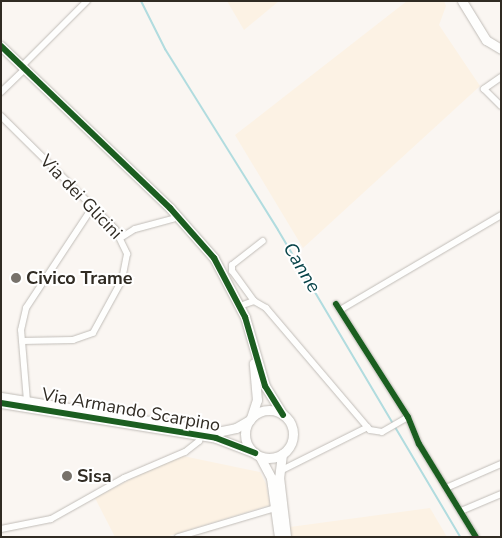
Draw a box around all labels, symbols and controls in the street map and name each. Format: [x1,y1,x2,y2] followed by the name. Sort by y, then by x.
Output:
[35,150,127,244] street label: Via dei Glicini
[277,239,325,297] water label: Canne
[26,267,133,289] place label: Civico Trame
[10,272,22,284] marker: Civico Trame
[40,384,222,436] street label: Via Armando Scarpino
[77,465,112,487] place label: Sisa
[61,470,73,482] marker: Sisa

